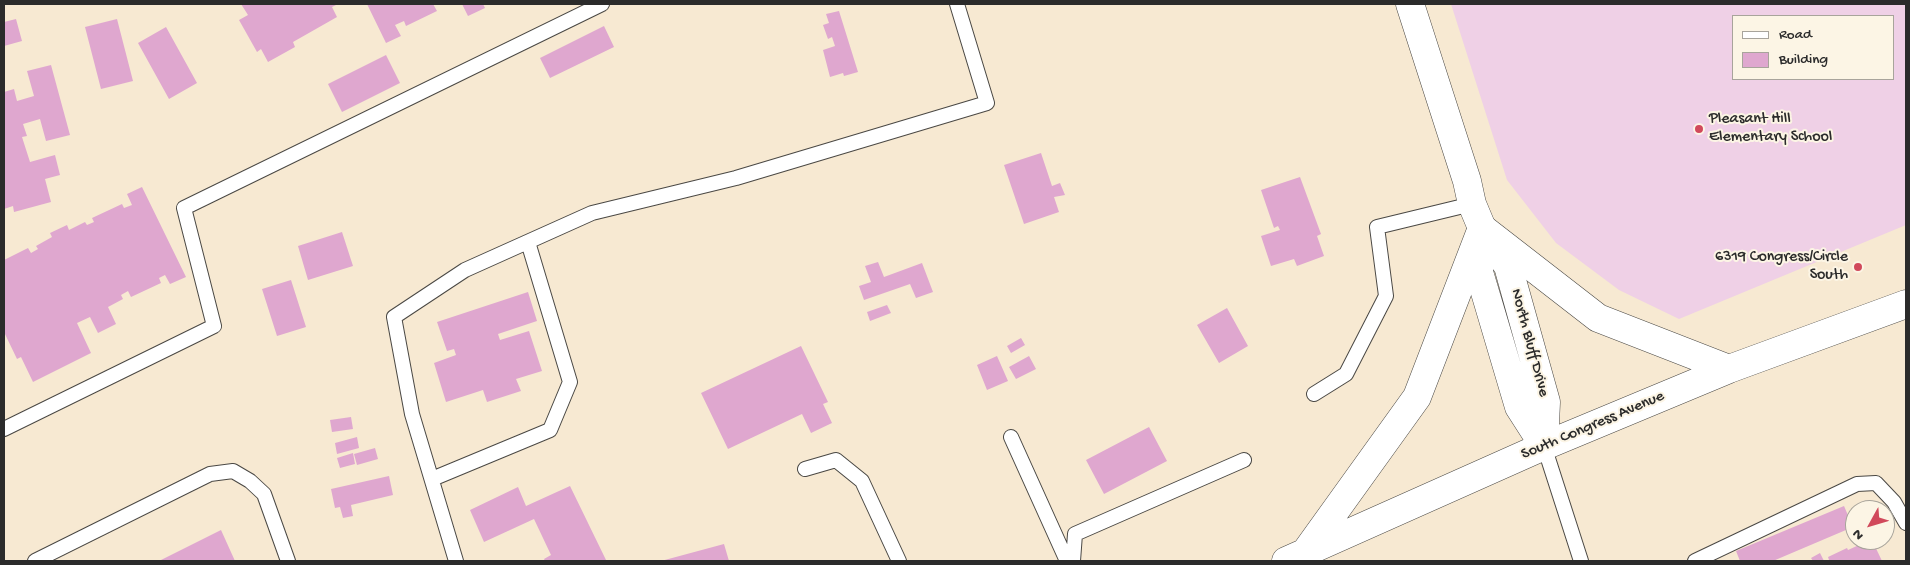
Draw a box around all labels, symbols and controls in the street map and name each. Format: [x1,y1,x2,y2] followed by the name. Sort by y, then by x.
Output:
[1732,15,1895,80] legend
[1779,26,1812,44] text: Road
[1779,51,1828,69] text: Building
[1709,110,1832,148] place label: Pleasant Hill Elementary School
[1693,123,1705,135] marker: Pleasant Hill Elementary School
[1715,248,1848,286] place label: 6319 Congress/Circle South
[1852,261,1864,273] marker: 6319 Congress/Circle South
[1505,287,1553,399] street label: North Bluff Drive
[1519,387,1667,465] street label: South Congress Avenue
[1845,500,1895,550] north arrow
[1849,525,1868,543] text: N

